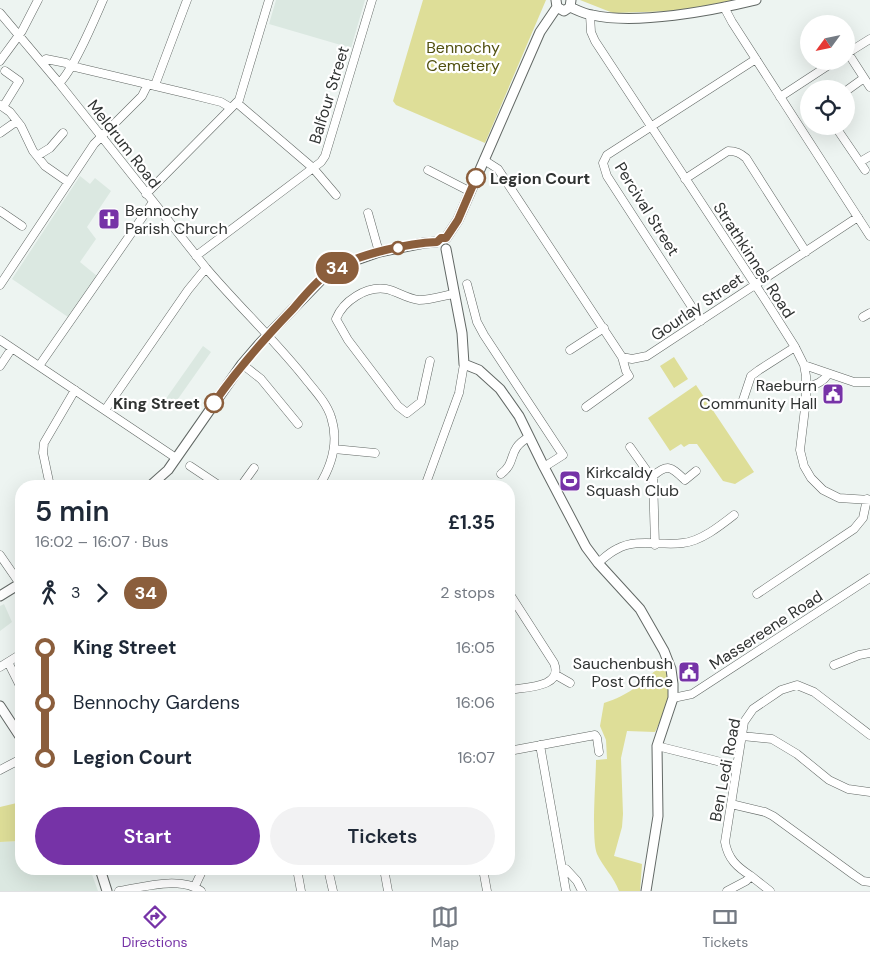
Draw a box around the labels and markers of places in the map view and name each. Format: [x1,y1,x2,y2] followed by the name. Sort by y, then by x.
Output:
[466,168,486,188] marker: Legion Court
[490,168,590,189] place label: Legion Court
[125,200,228,239] place label: Bennochy Parish Church
[97,207,121,231] church icon: Bennochy Parish Church
[391,241,405,255] unlabelled marker
[699,375,817,414] place label: Raeburn Community Hall
[821,382,845,406] public building icon: Raeburn Community Hall
[113,393,200,414] place label: King Street
[204,393,224,413] marker: King Street
[586,462,679,501] place label: Kirkcaldy Squash Club
[558,469,582,493] sports icon: Kirkcaldy Squash Club
[573,653,673,692] place label: Sauchenbush Post Office
[677,660,701,684] public building icon: Sauchenbush Post Office

